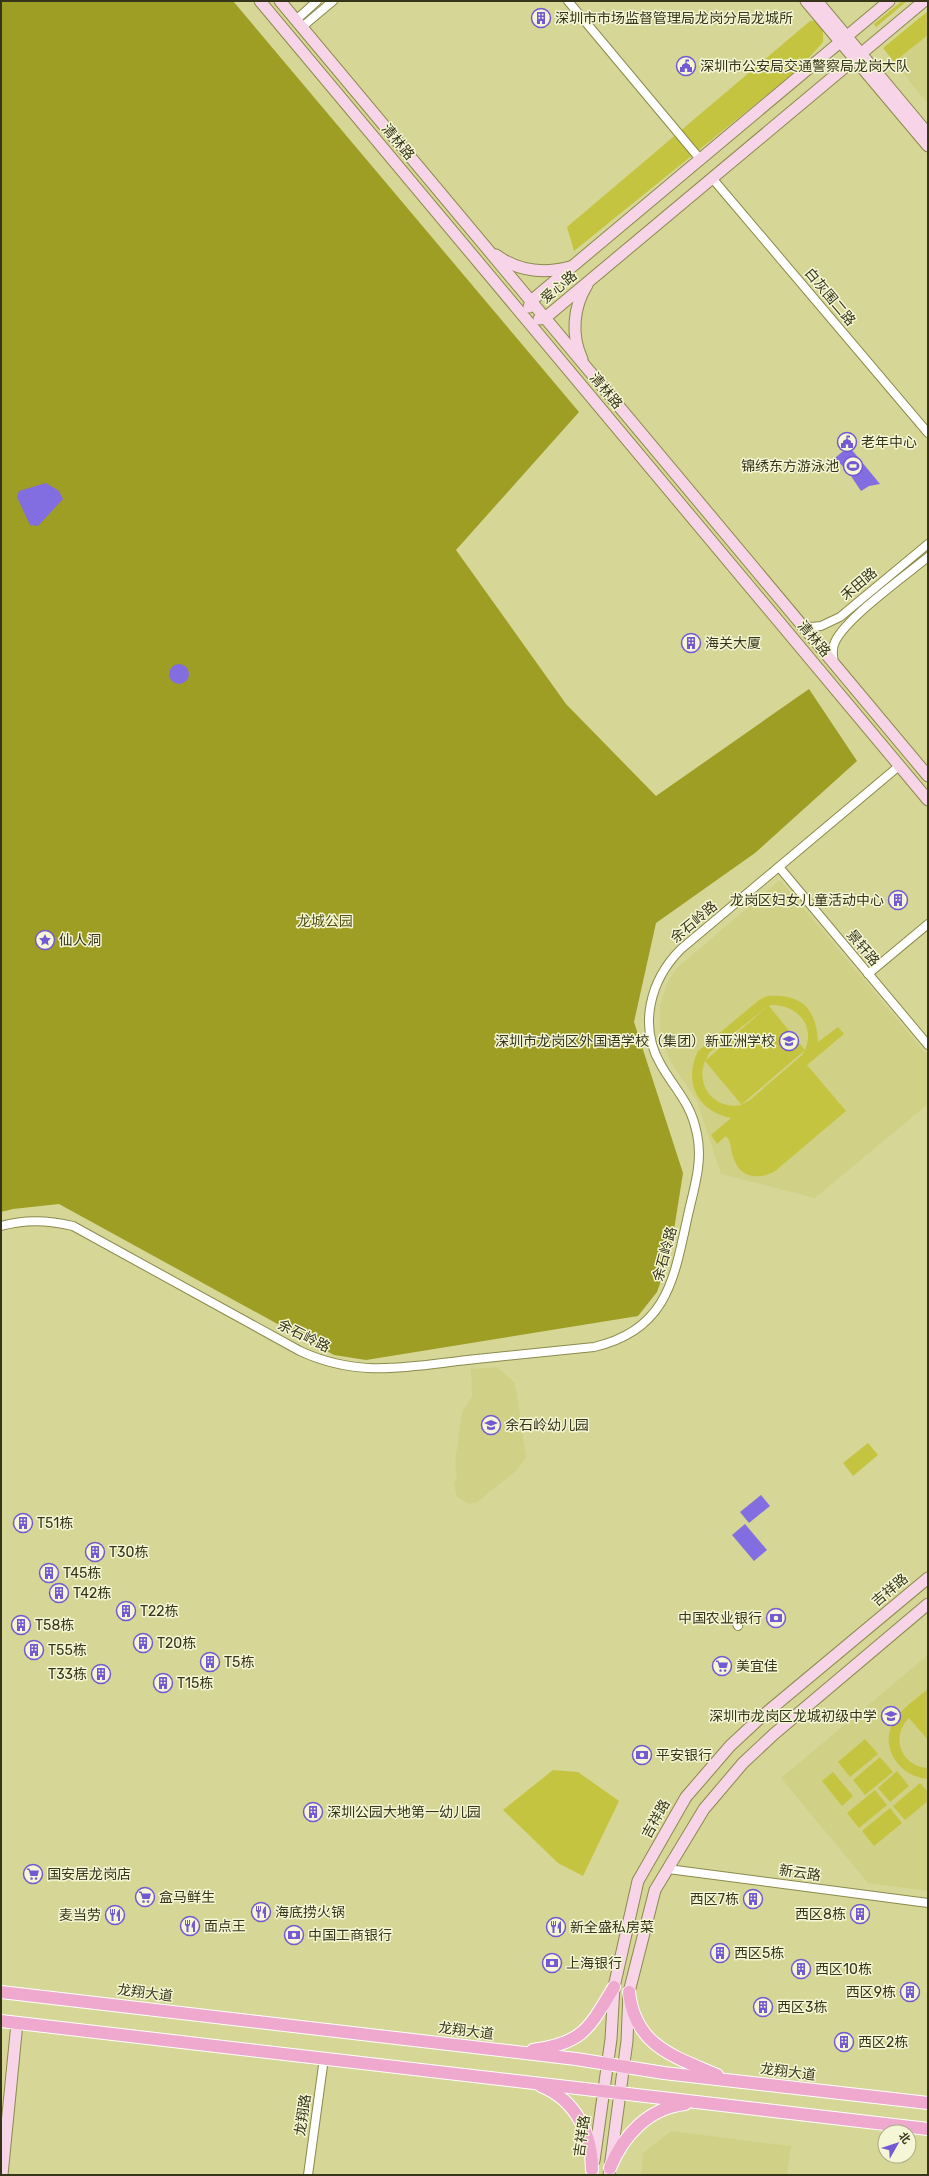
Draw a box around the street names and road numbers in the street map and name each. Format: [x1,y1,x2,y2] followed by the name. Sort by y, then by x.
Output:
[378,120,418,164] street label: 清林路
[801,265,859,329] street label: 白灰围二路
[537,267,581,307] street label: 爱心路
[586,369,626,413] street label: 清林路
[837,564,881,604] street label: 禾田路
[794,617,834,661] street label: 清林路
[667,897,721,947] street label: 余石岭路
[843,926,883,970] street label: 景轩路
[650,1225,680,1283] street label: 余石岭路
[275,1316,333,1356] street label: 余石岭路
[868,1570,912,1610] street label: 吉祥路
[638,1797,674,1841] street label: 吉祥路
[778,1862,822,1884] street label: 新云路
[116,1981,174,2005] street label: 龙翔大道
[437,2019,495,2043] street label: 龙翔大道
[759,2060,817,2084] street label: 龙翔大道
[292,2093,314,2137] street label: 龙翔路
[571,2114,593,2158] street label: 吉祥路

